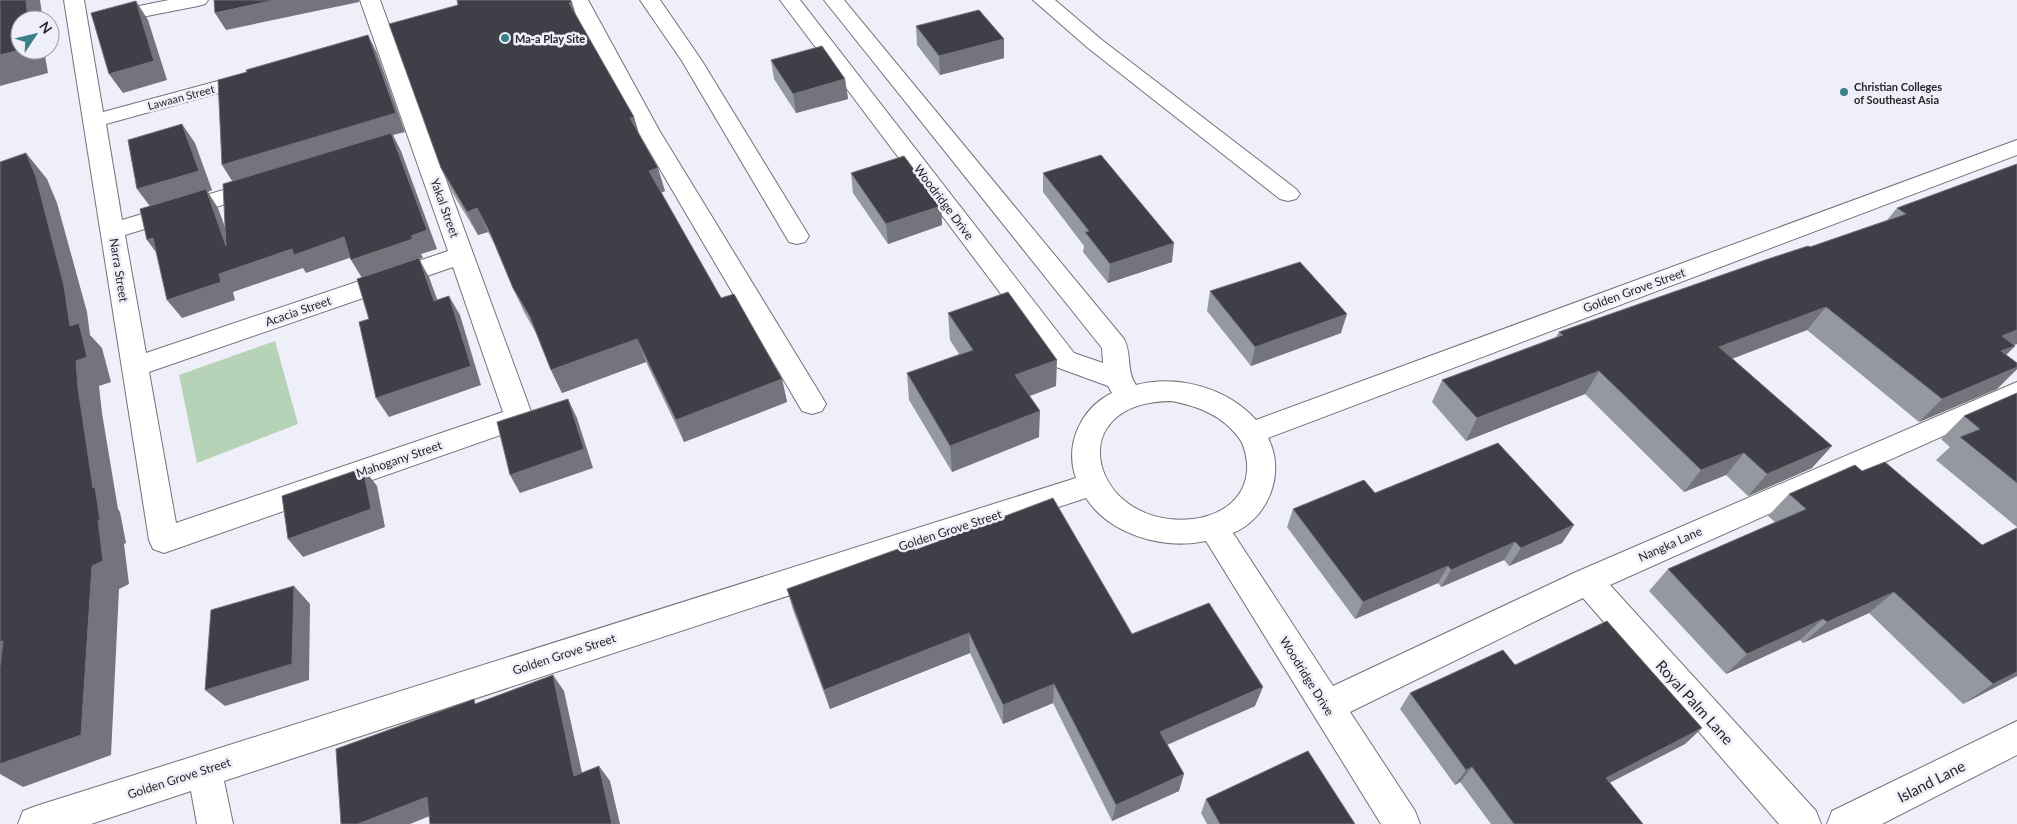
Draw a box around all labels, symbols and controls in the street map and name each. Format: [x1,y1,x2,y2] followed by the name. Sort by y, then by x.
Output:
[10,10,60,60] north arrow
[36,18,56,37] text: N
[499,32,511,44] marker: Ma-a Play Site
[515,32,585,45] place label: Ma-a Play Site
[1854,80,1942,106] place label: Christian Colleges of Southeast Asia
[146,82,216,112] street label: Lawaan Street
[1838,86,1850,98] marker: Christian Colleges of Southeast Asia
[911,161,977,243] street label: Woodridge Drive
[427,176,463,240] street label: Yakal Street
[107,237,132,304] street label: Narra Street
[1581,264,1688,315] street label: Golden Grove Street
[263,292,334,329] street label: Acacia Street
[354,437,445,481] street label: Mahogany Street
[897,506,1004,554] street label: Golden Grove Street
[1636,523,1704,565] street label: Nangka Lane
[511,630,618,678] street label: Golden Grove Street
[1277,634,1337,718] street label: Woodridge Drive
[1653,656,1738,748] street label: Royal Palm Lane
[126,754,233,802] street label: Golden Grove Street
[1894,756,1968,806] street label: Island Lane

